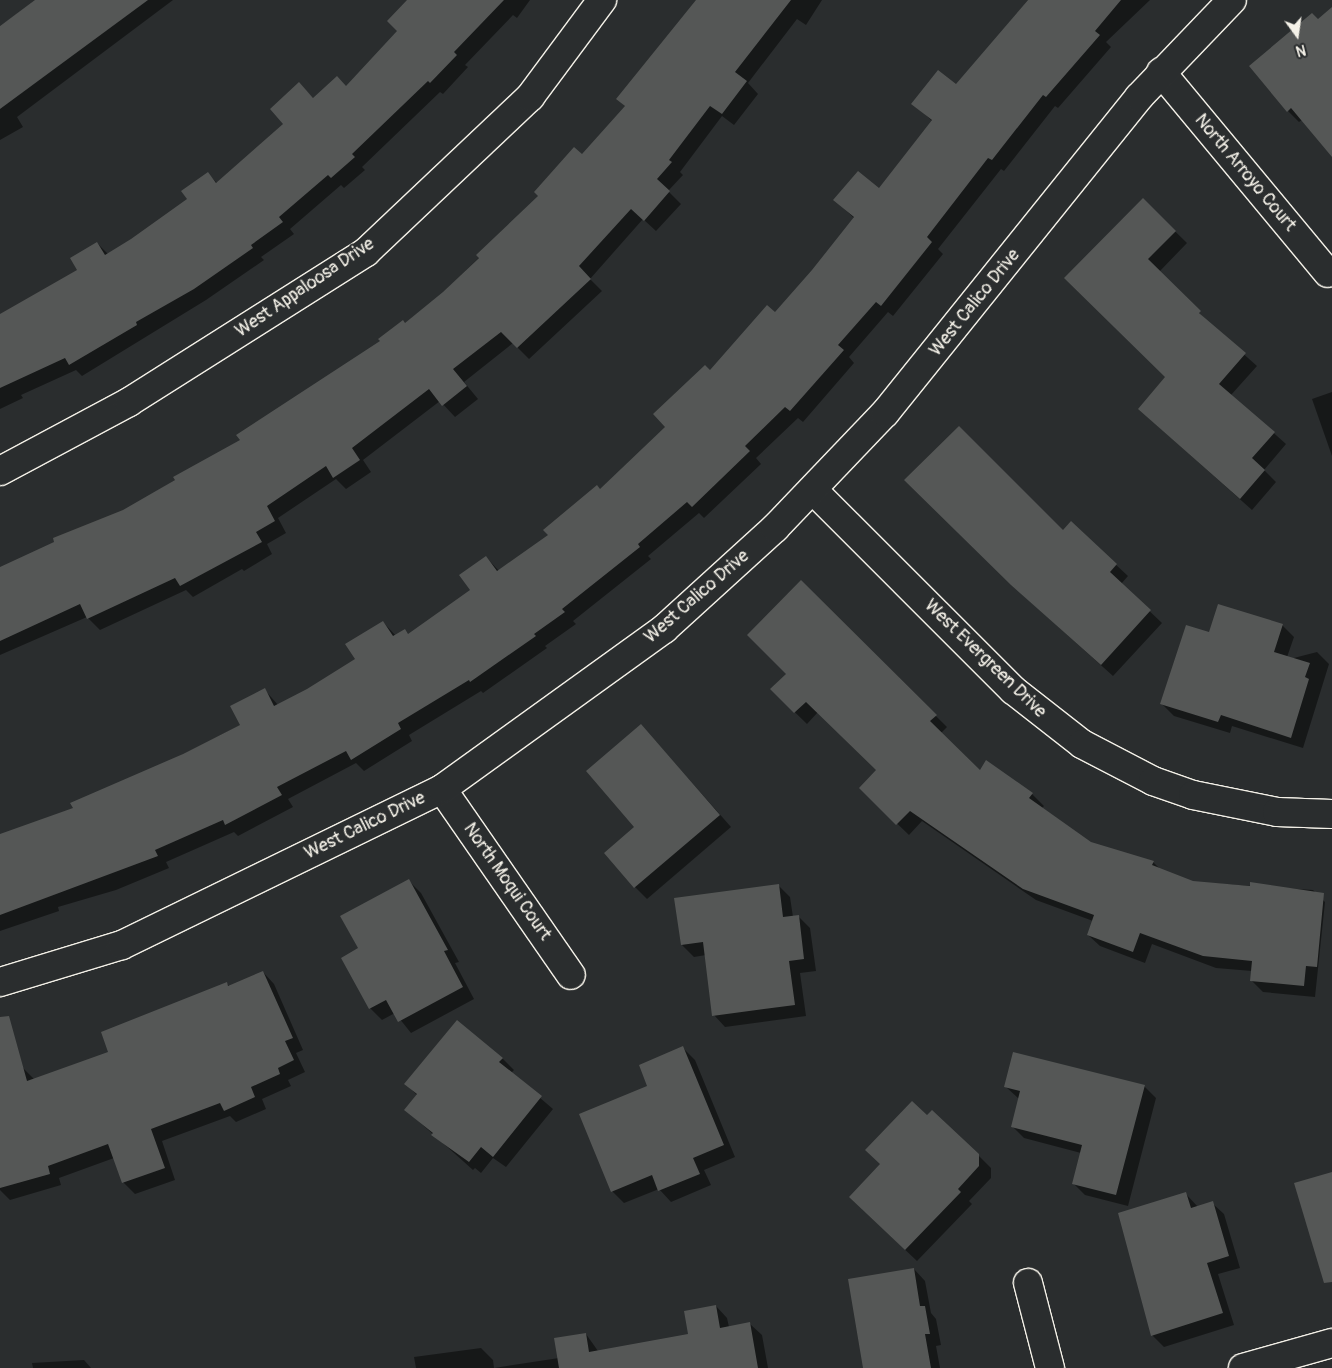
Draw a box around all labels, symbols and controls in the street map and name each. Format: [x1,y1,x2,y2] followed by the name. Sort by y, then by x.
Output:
[1272,10,1322,60] north arrow
[1294,41,1307,59] text: N
[1190,110,1300,236] street label: North Arroyo Court
[231,234,379,342] street label: West Appaloosa Drive
[925,245,1025,361] street label: West Calico Drive
[640,546,754,648] street label: West Calico Drive
[920,595,1050,723] street label: West Evergreen Drive
[301,787,429,865] street label: West Calico Drive
[458,819,556,945] street label: North Moqui Court

